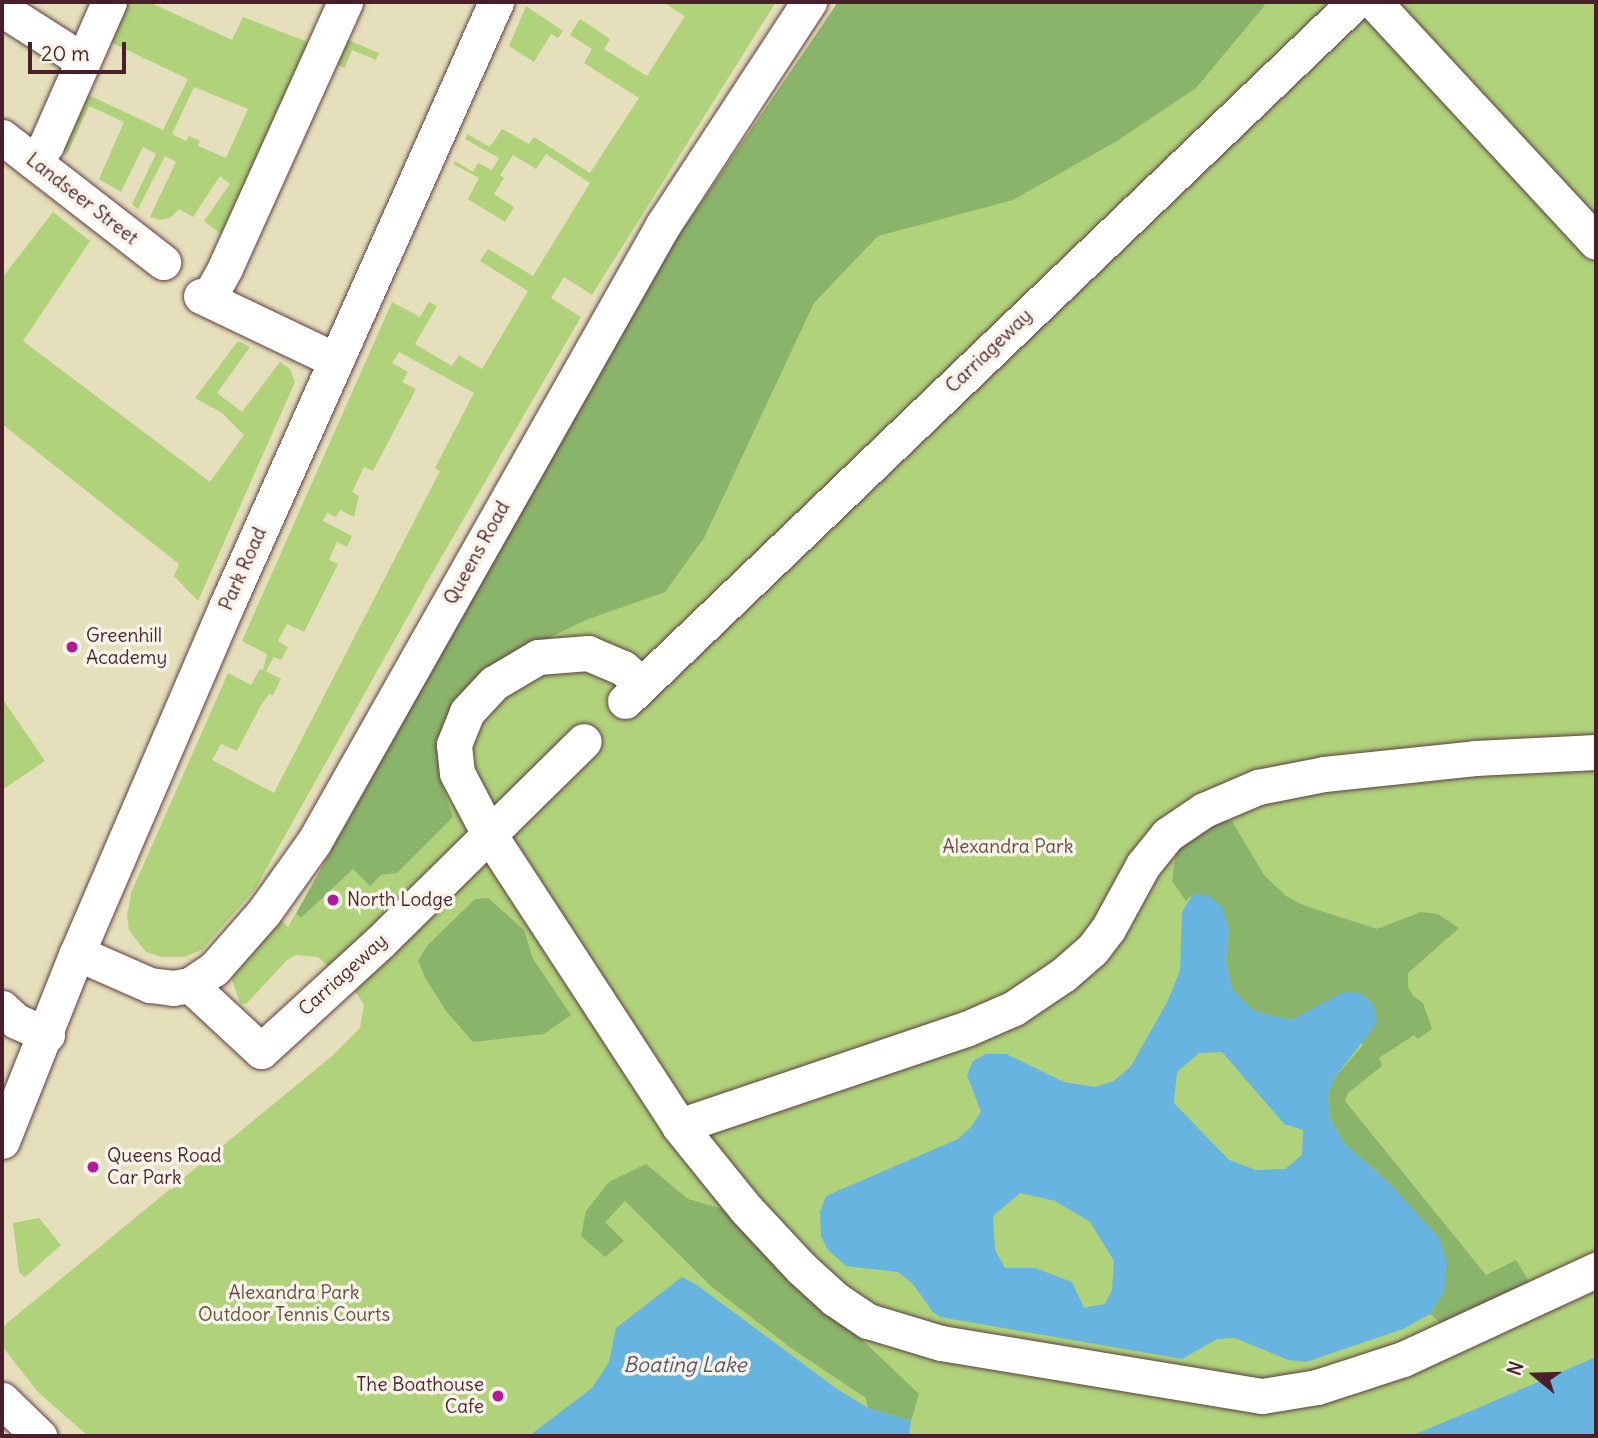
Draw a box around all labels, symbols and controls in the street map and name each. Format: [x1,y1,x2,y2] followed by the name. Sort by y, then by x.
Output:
[32,28,130,72] scale bar
[41,40,90,67] text: 20 m
[22,148,142,250] street label: Landseer Street
[941,304,1037,398] street label: Carriageway
[439,497,515,609] street label: Queens Road
[215,524,271,614] street label: Park Road
[86,625,167,669] place label: Greenhill Academy
[64,639,80,655] marker: Greenhill Academy
[943,836,1073,858] park label: Alexandra Park
[347,889,453,911] place label: North Lodge
[325,892,341,908] marker: North Lodge
[294,929,392,1021] street label: Carriageway
[107,1145,222,1189] place label: Queens Road Car Park
[85,1159,101,1175] marker: Queens Road Car Park
[198,1282,390,1326] park label: Alexandra Park Outdoor Tennis Courts
[1500,1340,1570,1410] north arrow
[623,1352,747,1378] water label: Boating Lake
[1502,1358,1529,1378] text: N
[356,1374,484,1418] place label: The Boathouse Cafe
[490,1388,506,1404] marker: The Boathouse Cafe

